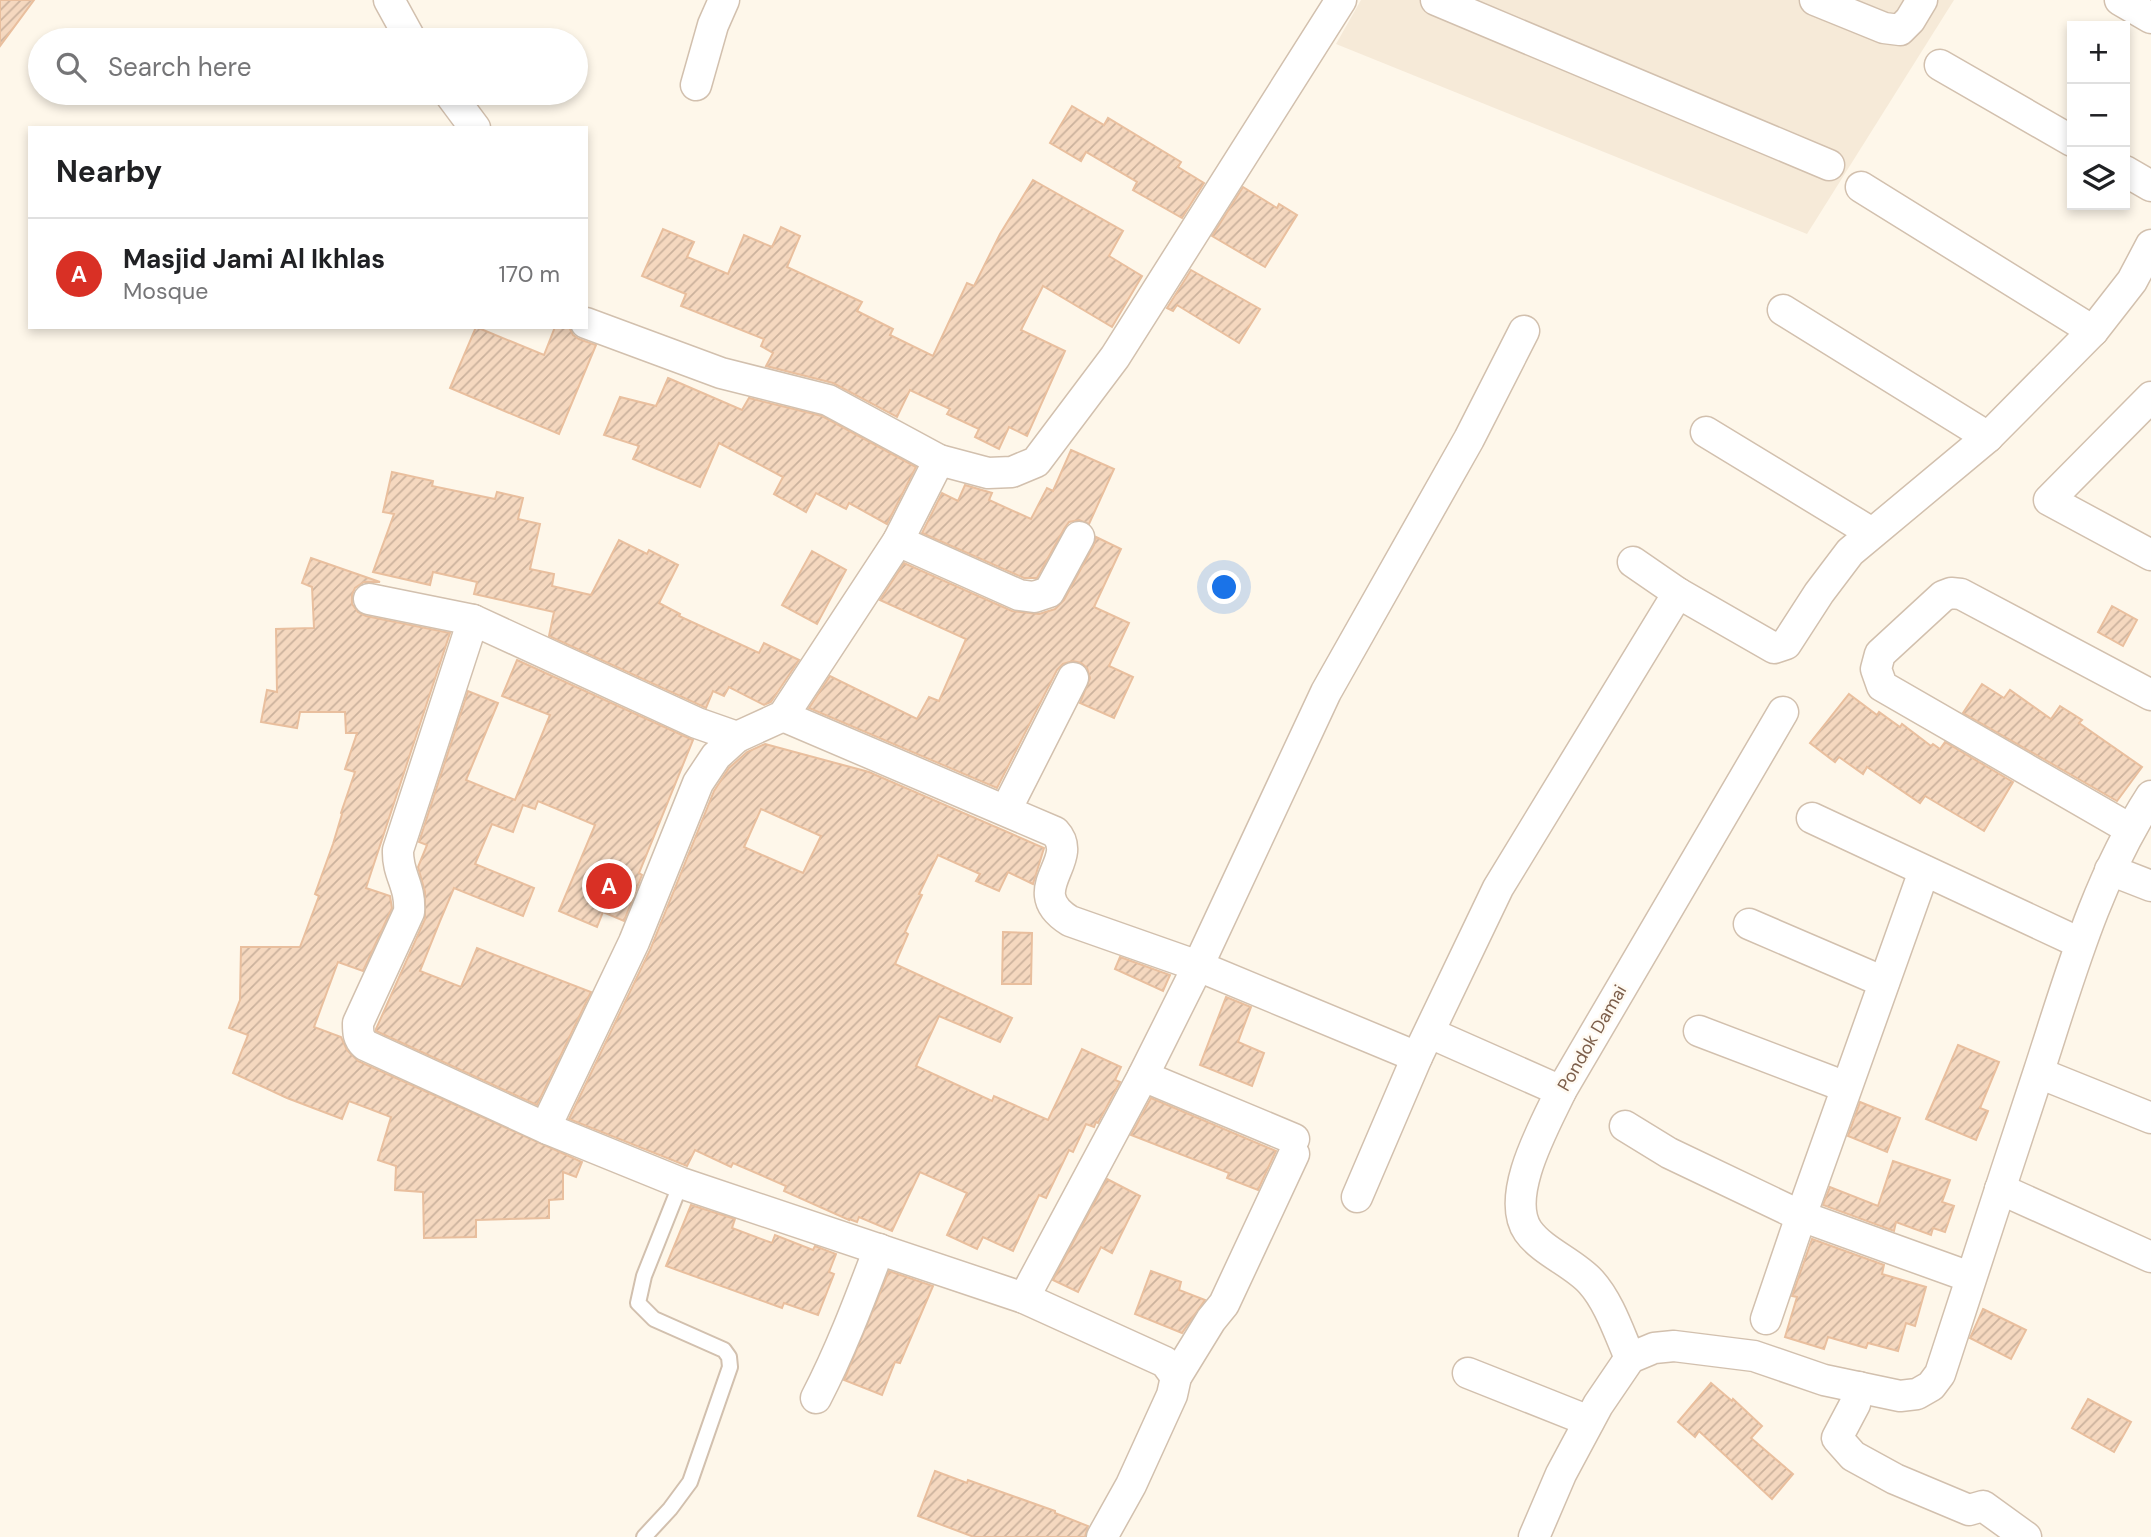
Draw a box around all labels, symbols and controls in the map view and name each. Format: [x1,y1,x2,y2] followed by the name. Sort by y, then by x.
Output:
[2067,21,2130,210] map controls
[2067,21,2130,84] button: +
[28,28,588,105] search box
[52,48,90,86] icon: search
[108,50,251,84] text: Search here
[2067,84,2130,147] button: −
[2067,147,2130,210] button: layers
[56,152,162,191] text: Nearby
[123,242,385,276] text: Masjid Jami Al Ikhlas
[71,259,87,289] text: A
[499,259,560,289] text: 170 m
[123,276,208,306] text: Mosque
[1207,570,1241,604] your location
[586,860,632,912] pin: A
[1552,980,1632,1096] street label: Pondok Damai

